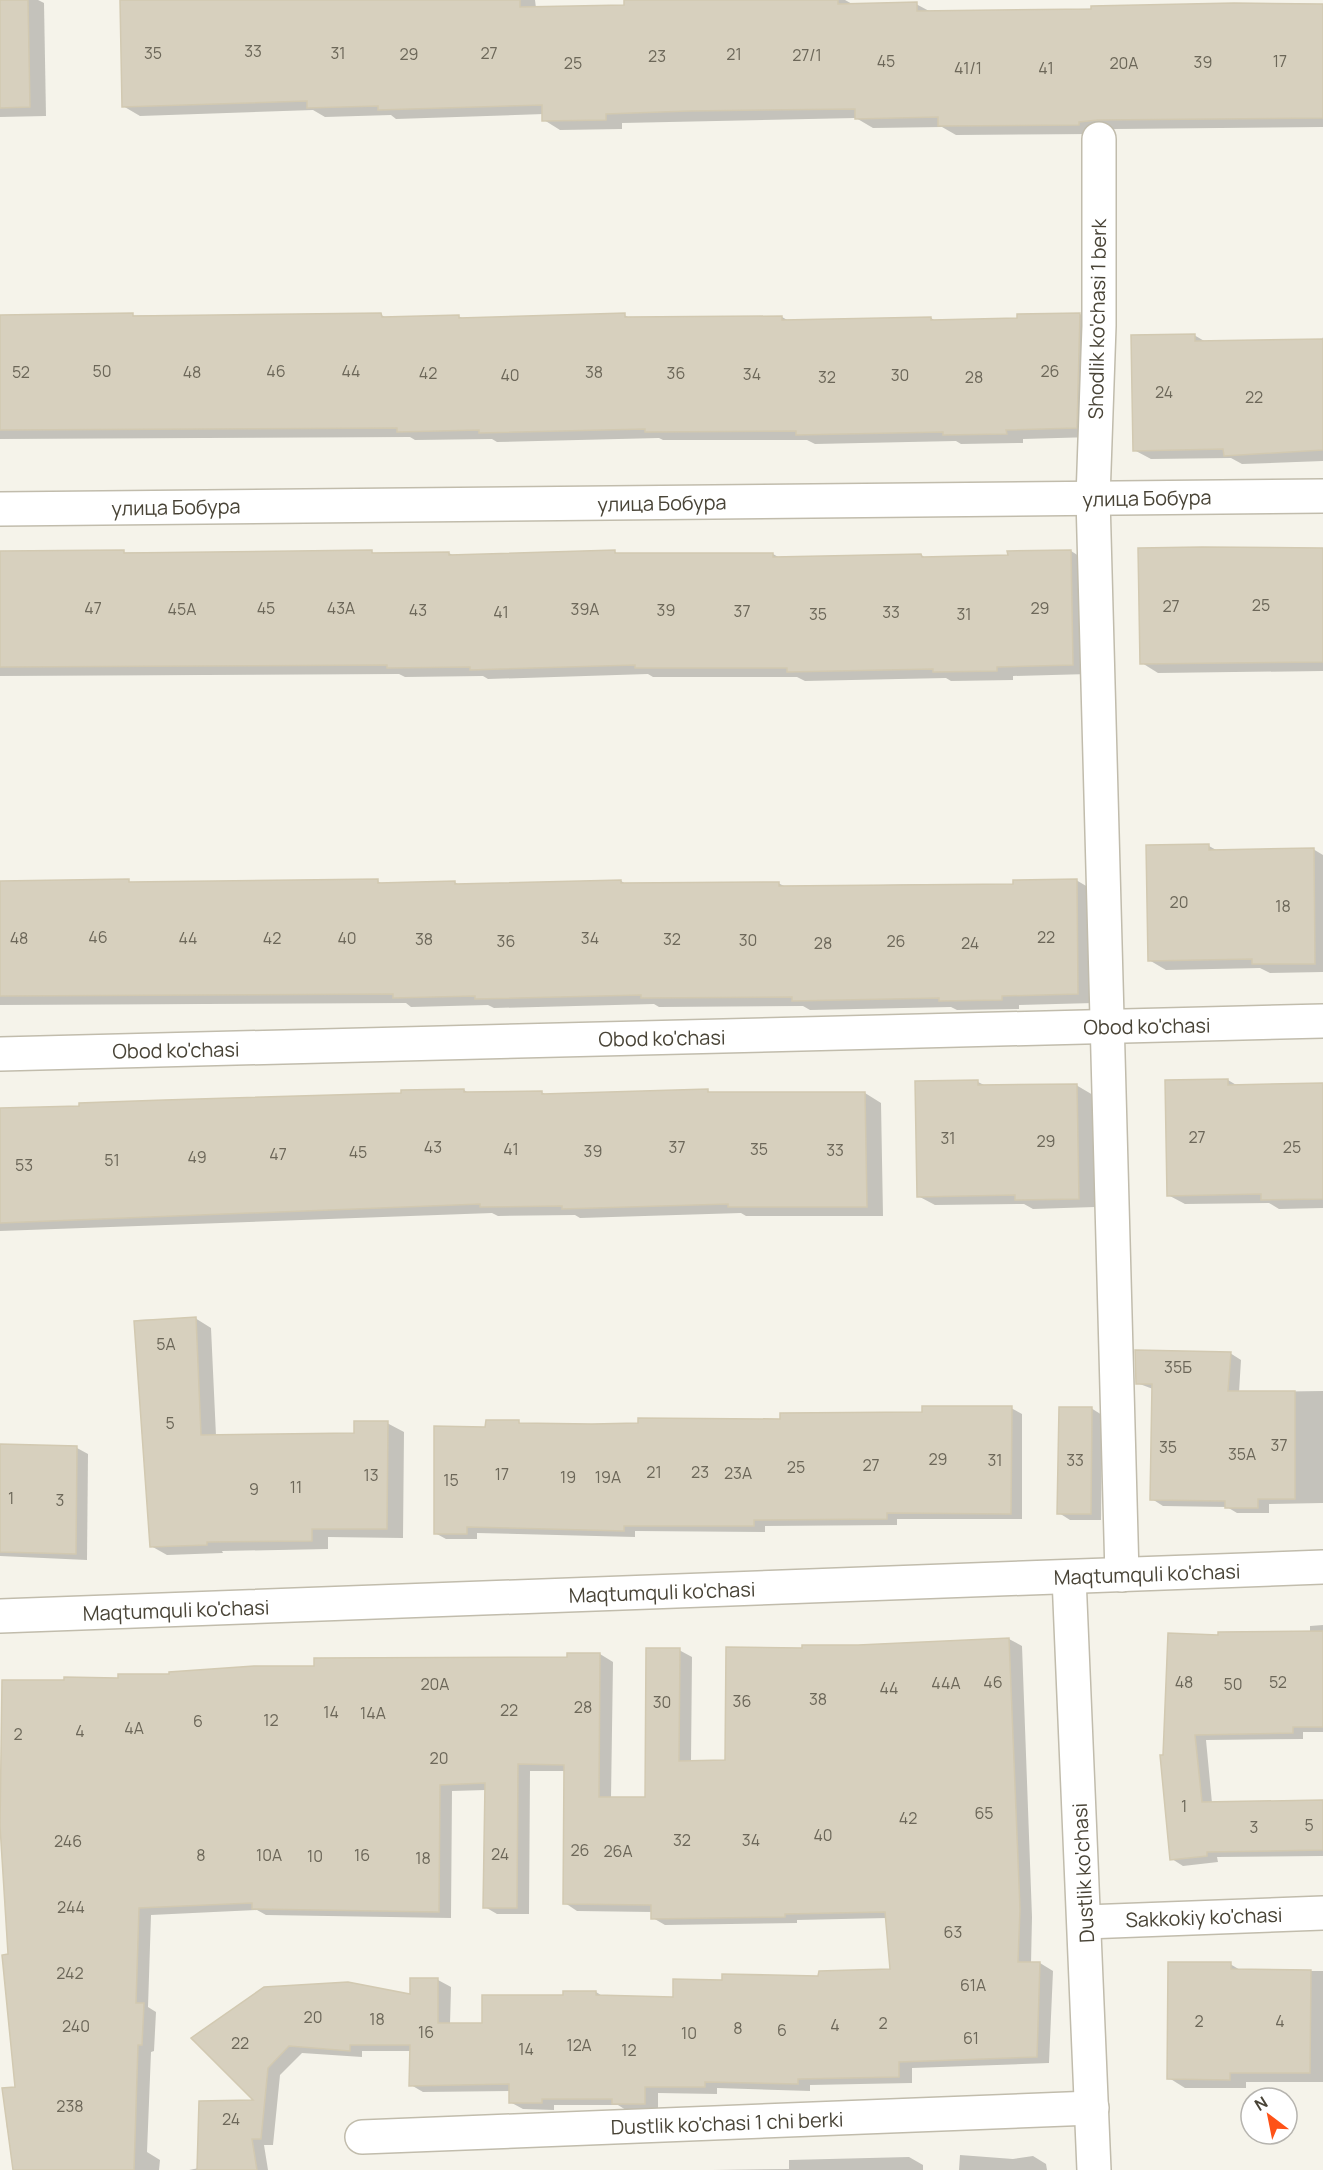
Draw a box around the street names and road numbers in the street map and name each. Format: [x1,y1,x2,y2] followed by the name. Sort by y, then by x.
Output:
[1082,217,1112,420] street label: Shodlik ko'chasi 1 berk
[1082,483,1212,513] street label: улица Бобура
[597,488,727,518] street label: улица Бобура
[111,492,241,522] street label: улица Бобура
[1083,1011,1211,1041] street label: Obod ko'chasi
[598,1023,726,1053] street label: Obod ko'chasi
[112,1035,240,1065] street label: Obod ko'chasi
[1053,1557,1241,1591] street label: Maqtumquli ko'chasi
[568,1575,756,1609] street label: Maqtumquli ko'chasi
[82,1593,270,1627] street label: Maqtumquli ko'chasi
[1066,1802,1100,1944] street label: Dustlik ko'chasi
[1125,1901,1283,1933] street label: Sakkokiy ko'chasi
[610,2105,844,2141] street label: Dustlik ko'chasi 1 chi berki

